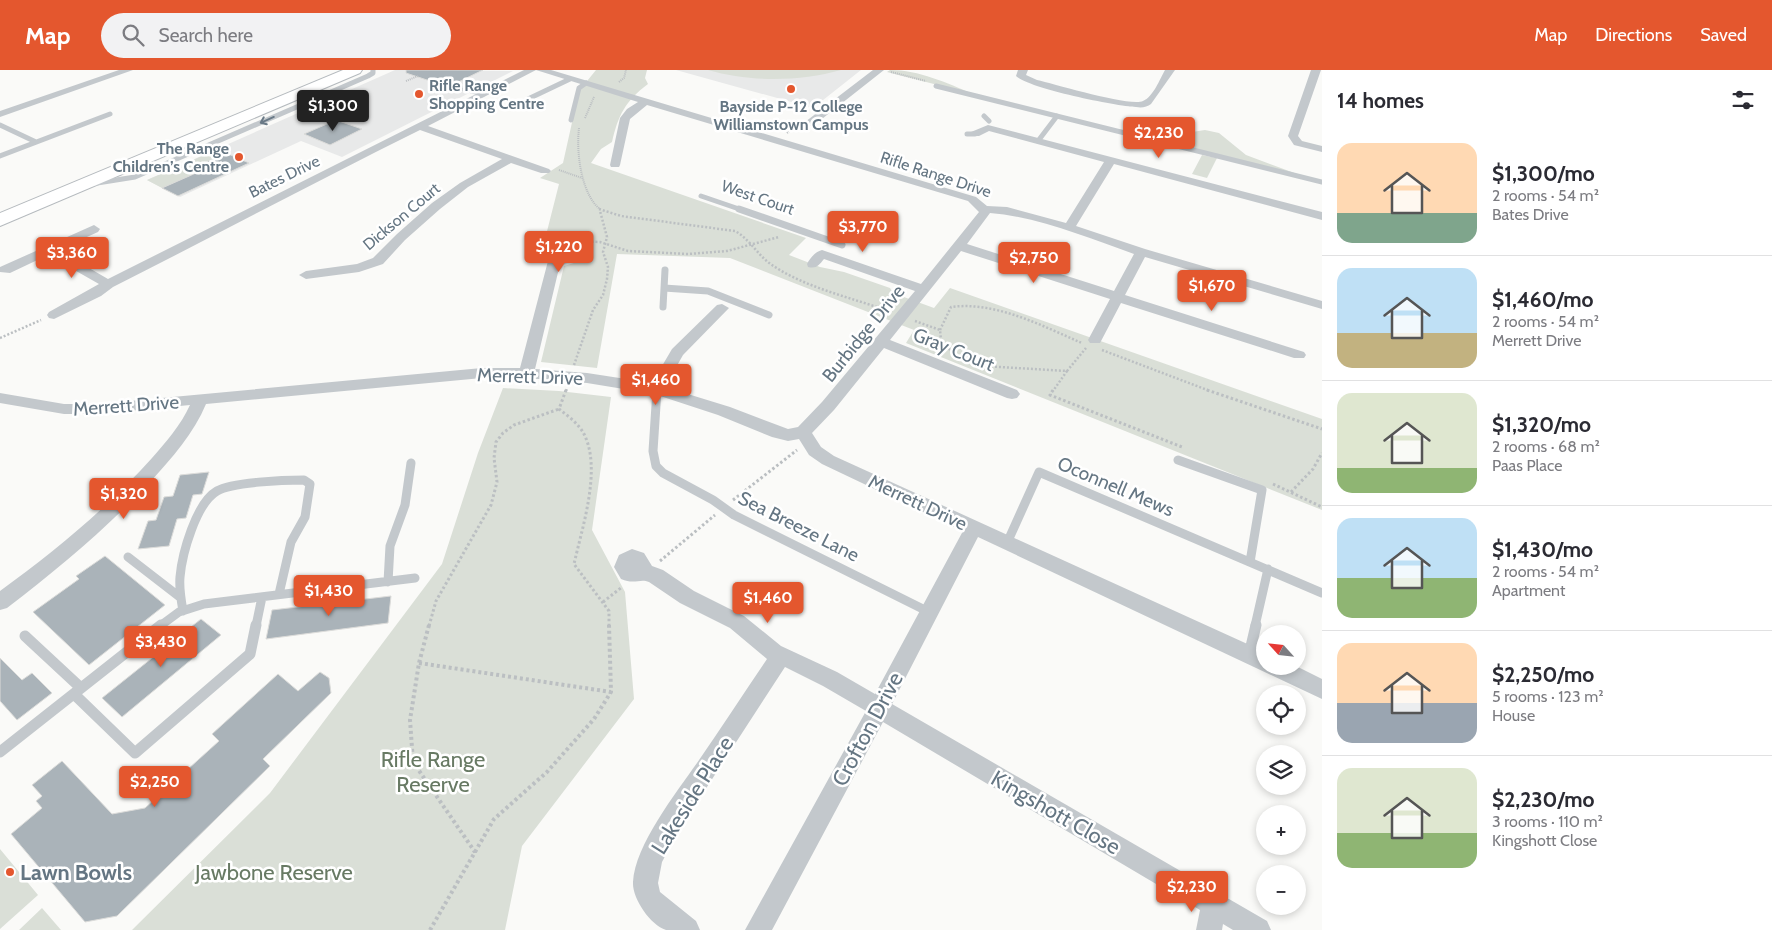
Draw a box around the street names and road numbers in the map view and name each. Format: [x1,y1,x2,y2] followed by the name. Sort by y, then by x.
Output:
[878,148,994,201] street label: Rifle Range Drive
[246,151,323,202] street label: Bates Drive
[719,176,797,219] street label: West Court
[359,178,444,254] street label: Dickson Court
[817,280,910,387] street label: Burbidge Drive
[910,323,998,376] street label: Gray Court
[477,363,584,390] street label: Merrett Drive
[72,390,180,421] street label: Merrett Drive
[1054,452,1178,521] street label: Oconnell Mews
[865,470,971,535] street label: Merrett Drive
[735,486,863,567] street label: Sea Breeze Lane
[826,668,909,791] street label: Crofton Drive
[646,731,739,859] street label: Lakeside Place
[986,765,1125,860] street label: Kingshott Close

